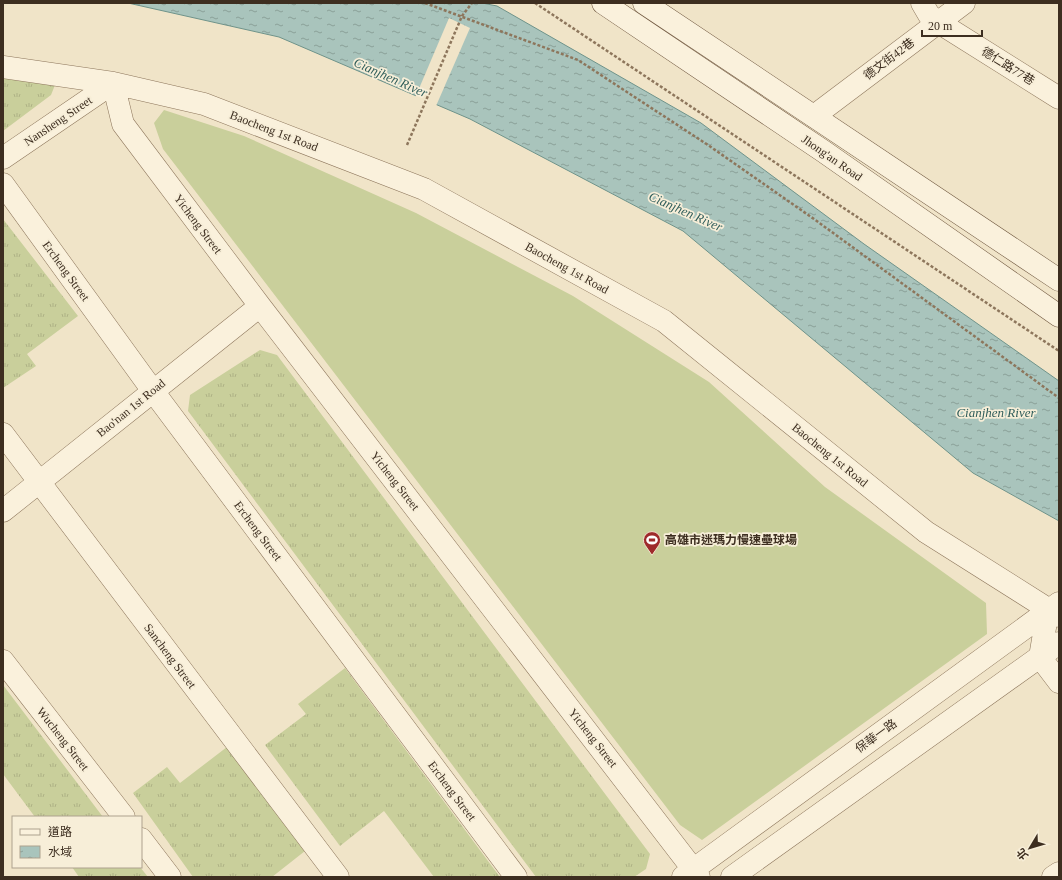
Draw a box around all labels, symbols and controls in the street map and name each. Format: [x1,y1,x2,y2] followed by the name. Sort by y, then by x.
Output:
[922,12,982,38] scale bar
[928,19,953,33] text: 20 m
[861,35,917,83] street label: 德文街42巷
[979,44,1037,88] street label: 德仁路77巷
[352,55,431,101] water label: Cianjhen River
[21,93,95,149] street label: Nansheng Street
[228,108,320,154] street label: Baocheng 1st Road
[799,132,865,184] street label: Jhong'an Road
[647,189,726,235] water label: Cianjhen River
[171,191,225,257] street label: Yicheng Street
[39,238,93,304] street label: Ercheng Street
[523,239,611,297] street label: Baocheng 1st Road
[94,376,168,440] street label: Bao'nan 1st Road
[956,405,1036,420] water label: Cianjhen River
[789,420,871,490] street label: Baocheng 1st Road
[368,449,423,514] street label: Yicheng Street
[231,498,285,564] street label: Ercheng Street
[642,530,662,555] sports icon: 高雄市迷瑪力慢速壘球場
[665,533,797,547] place label: 高雄市迷瑪力慢速壘球場
[141,621,199,692] street label: Sancheng Street
[34,705,92,774] street label: Wucheng Street
[566,706,621,771] street label: Yicheng Street
[852,716,900,756] street label: 保華一路
[425,758,479,824] street label: Ercheng Street
[12,816,142,868] legend
[48,825,72,839] text: 道路
[1010,828,1050,868] north arrow
[48,845,72,859] text: 水域
[1014,846,1030,862] text: 北

